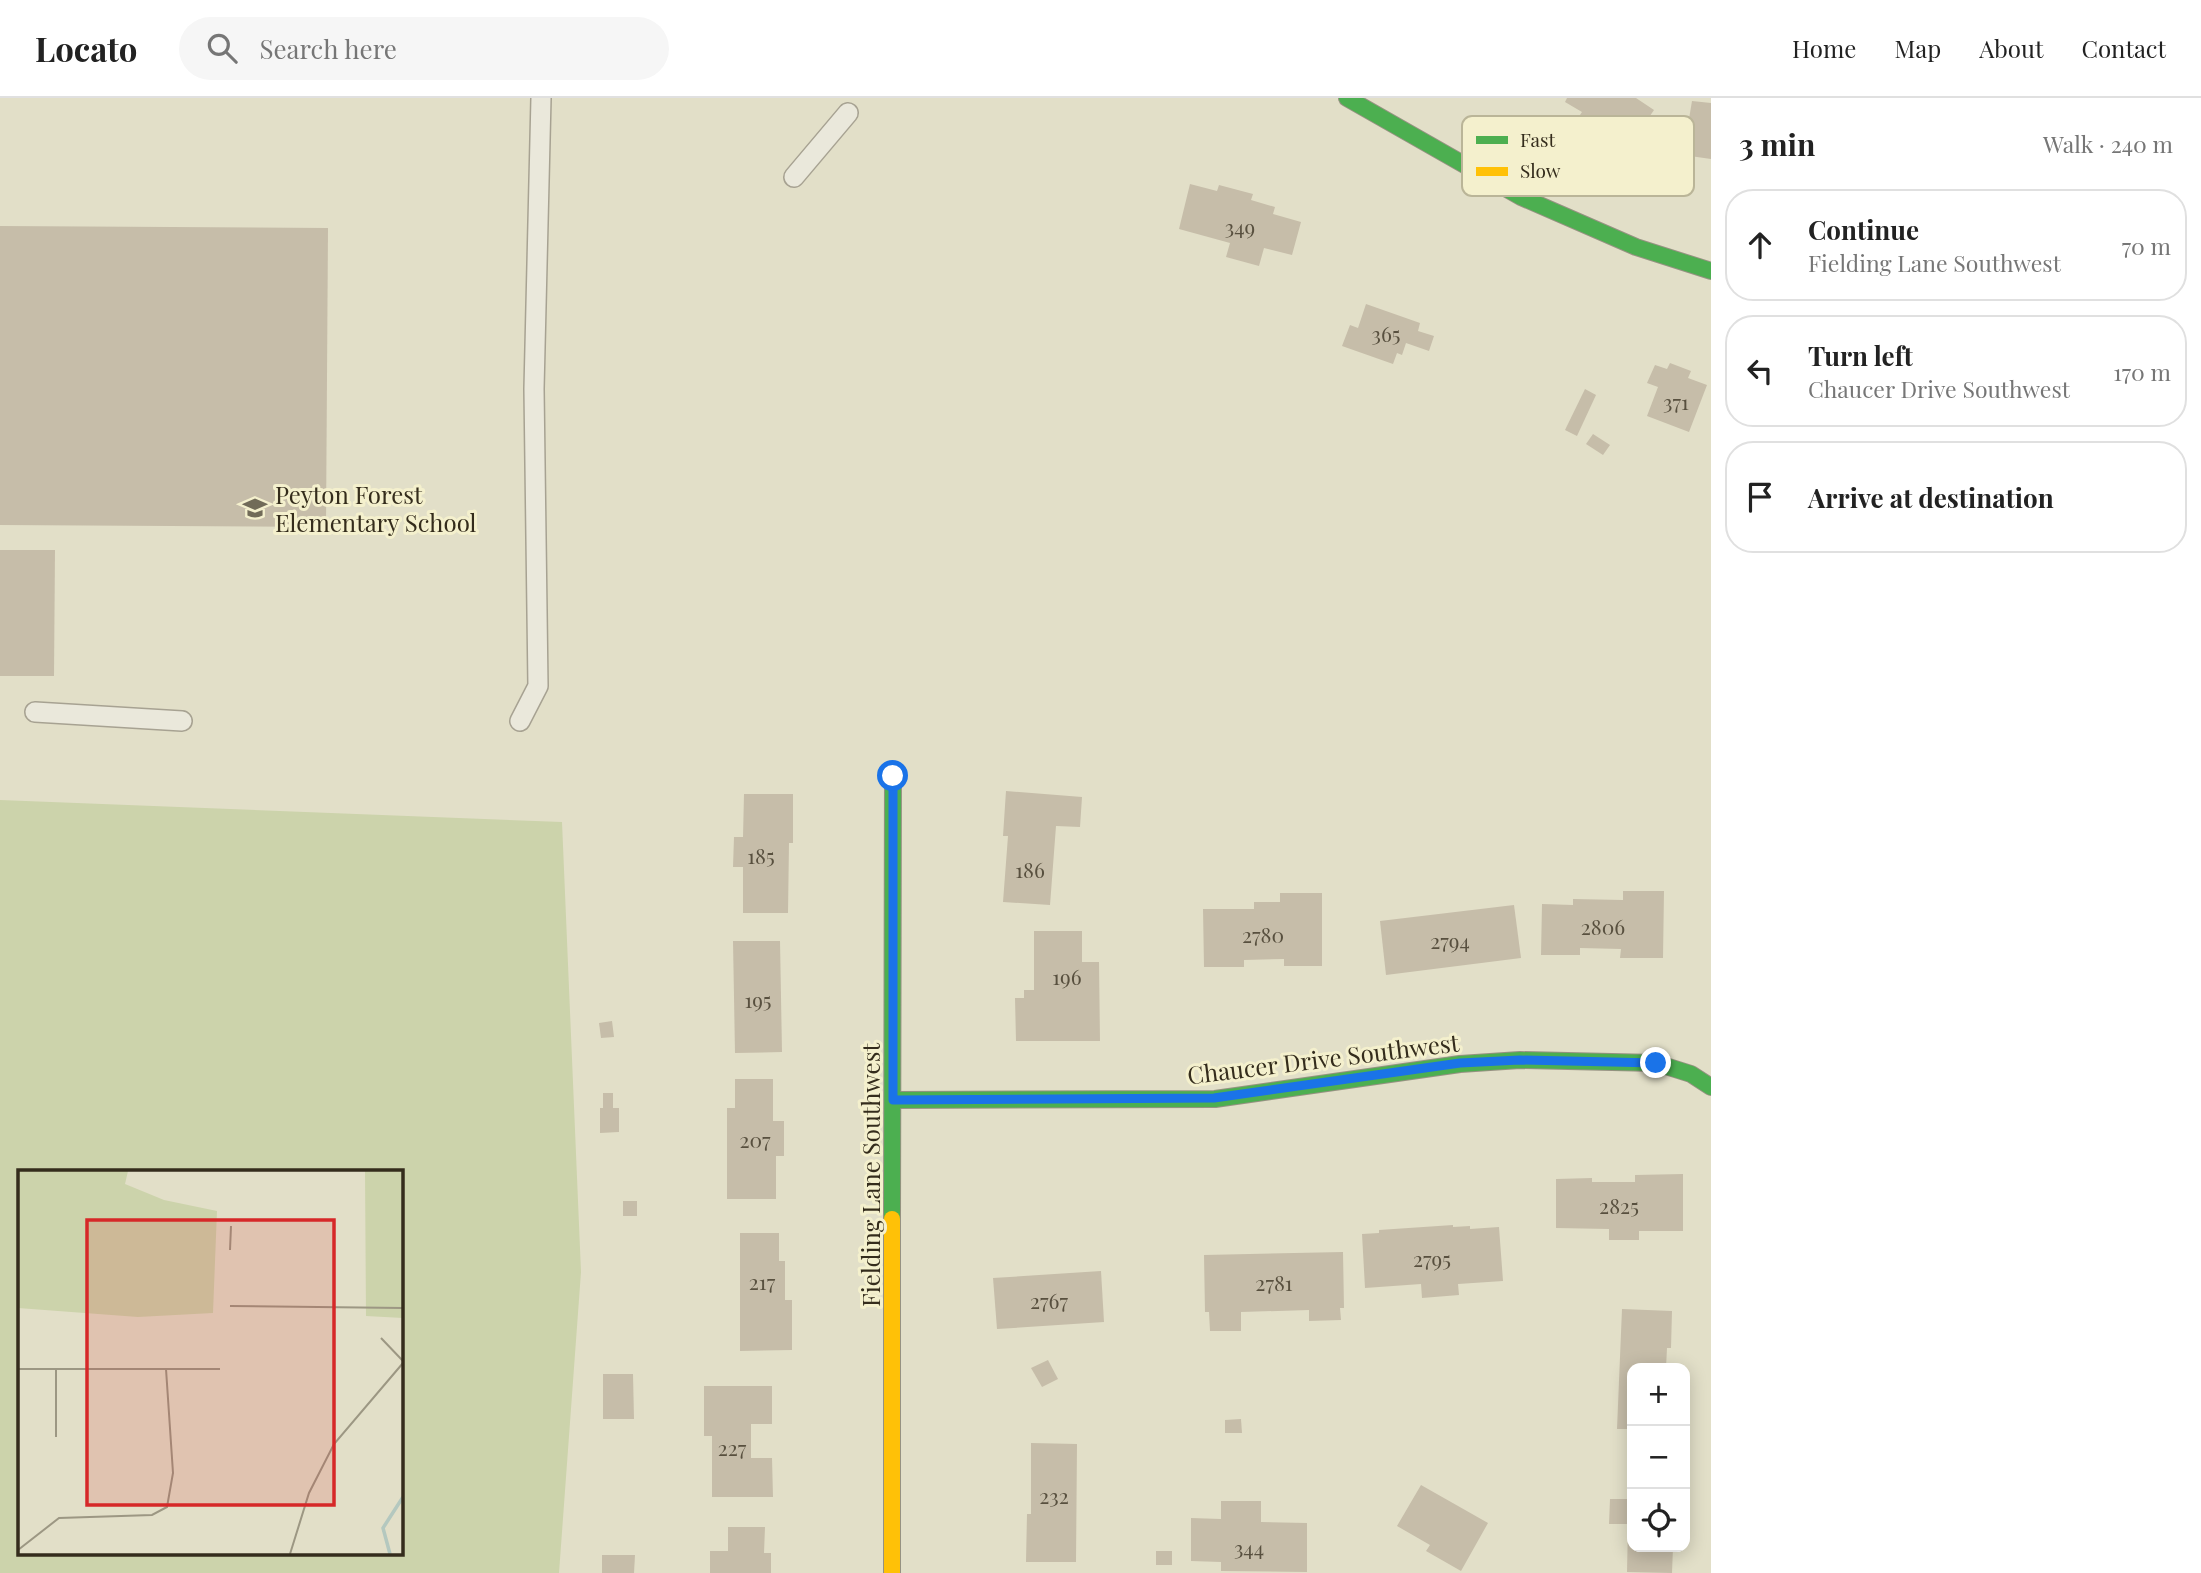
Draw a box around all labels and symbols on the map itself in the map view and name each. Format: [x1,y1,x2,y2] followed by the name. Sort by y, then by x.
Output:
[1462,116,1694,196] legend
[1520,126,1556,152] text: Fast
[1520,157,1561,183] text: Slow
[1225,212,1255,240] house number: 349
[1371,319,1401,347] house number: 365
[1663,387,1689,415] house number: 371
[275,478,477,538] place label: Peyton Forest Elementary School
[241,494,269,522] school or university icon: Peyton Forest Elementary School
[877,760,908,791] route start
[747,841,775,869] house number: 185
[1015,855,1045,883] house number: 186
[1581,912,1625,940] house number: 2806
[1242,920,1284,948] house number: 2780
[1430,926,1470,954] house number: 2794
[1052,962,1082,990] house number: 196
[744,985,772,1013] house number: 195
[1185,1025,1461,1091] street label: Chaucer Drive Southwest
[854,1043,886,1307] street label: Fielding Lane Southwest
[1640,1047,1671,1078] route end
[739,1125,771,1153] house number: 207
[18,1170,402,1556] inset map
[1599,1191,1639,1219] house number: 2825
[1413,1244,1451,1272] house number: 2795
[749,1267,776,1295] house number: 217
[1255,1268,1293,1296] house number: 2781
[1030,1286,1068,1314] house number: 2767
[718,1433,747,1461] house number: 227
[1039,1481,1069,1509] house number: 232
[1234,1533,1264,1561] house number: 344

